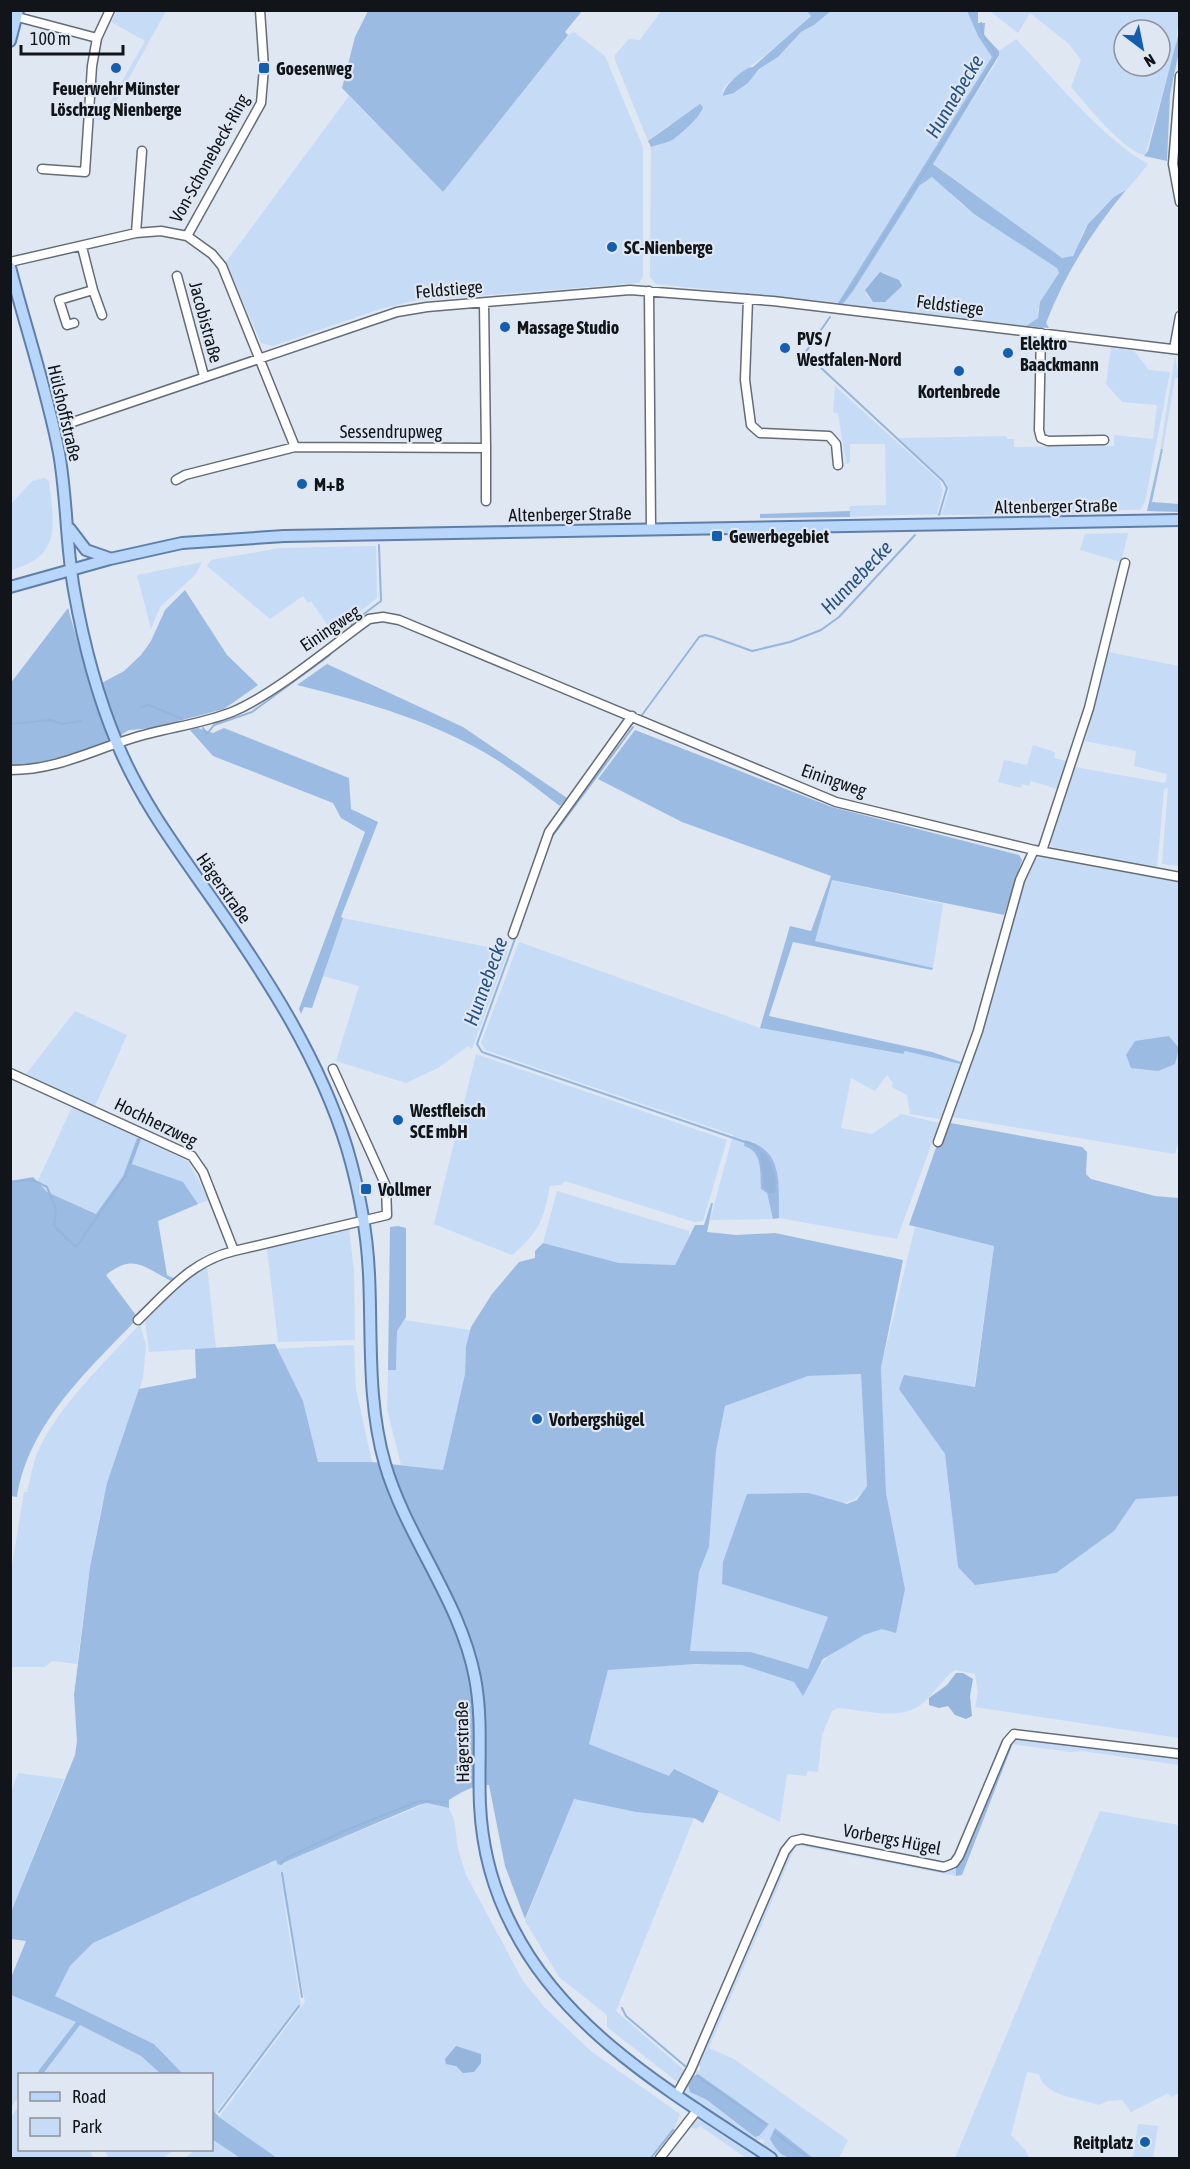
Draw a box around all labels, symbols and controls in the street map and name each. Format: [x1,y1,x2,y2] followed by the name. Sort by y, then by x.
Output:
[21,18,123,56] scale bar
[1112,18,1172,78] north arrow
[30,28,71,49] text: 100 m
[920,50,988,142] water label: Hunnebecke
[1141,51,1159,71] text: N
[276,58,352,79] place label: Goesenweg
[109,61,123,75] marker: Feuerwehr Münster Löschzug Nienberge
[257,61,271,75] marker: Goesenweg
[50,78,182,120] place label: Feuerwehr Münster Löschzug Nienberge
[165,90,253,226] street label: Von-Schonebeck-Ring
[624,237,713,258] place label: SC-Nienberge
[605,240,619,254] marker: SC-Nienberge
[414,276,484,302] street label: Feldstiege
[185,279,227,365] street label: Jacobistraße
[915,290,985,320] street label: Feldstiege
[517,317,619,338] place label: Massage Studio
[498,320,512,334] marker: Massage Studio
[796,328,901,370] place label: PVS / Westfalen-Nord
[1020,333,1099,375] place label: Elektro Baackmann
[778,341,792,355] marker: PVS / Westfalen-Nord
[1001,346,1015,360] marker: Elektro Baackmann
[44,363,86,463] street label: Hülshoffstraße
[952,364,966,378] marker: Kortenbrede
[918,381,1000,402] place label: Kortenbrede
[340,421,443,442] street label: Sessendrupweg
[314,474,344,495] place label: M+B
[295,477,309,491] marker: M+B
[994,494,1118,518] street label: Altenberger Straße
[508,502,632,526] street label: Altenberger Straße
[729,526,830,547] place label: Gewerbegebiet
[710,529,724,543] marker: Gewerbegebiet
[815,536,897,618] water label: Hunnebecke
[296,600,364,656] street label: Einingweg
[799,759,870,801] street label: Einingweg
[192,849,256,927] street label: Hägerstraße
[458,933,512,1029] water label: Hunnebecke
[111,1093,201,1151] street label: Hochherzweg
[409,1100,486,1142] place label: Westfleisch SCE mbH
[391,1113,405,1127] marker: Westfleisch SCE mbH
[377,1179,431,1200] place label: Vollmer
[359,1182,373,1196] marker: Vollmer
[548,1409,645,1430] place label: Vorbergshügel
[530,1412,544,1426] marker: Vorbergshügel
[451,1701,473,1783] street label: Hägerstraße
[841,1819,943,1859] street label: Vorbergs Hügel
[18,2073,213,2151] legend
[72,2086,106,2107] text: Road
[72,2116,102,2137] text: Park
[1073,2132,1134,2153] place label: Reitplatz
[1138,2135,1152,2149] marker: Reitplatz

